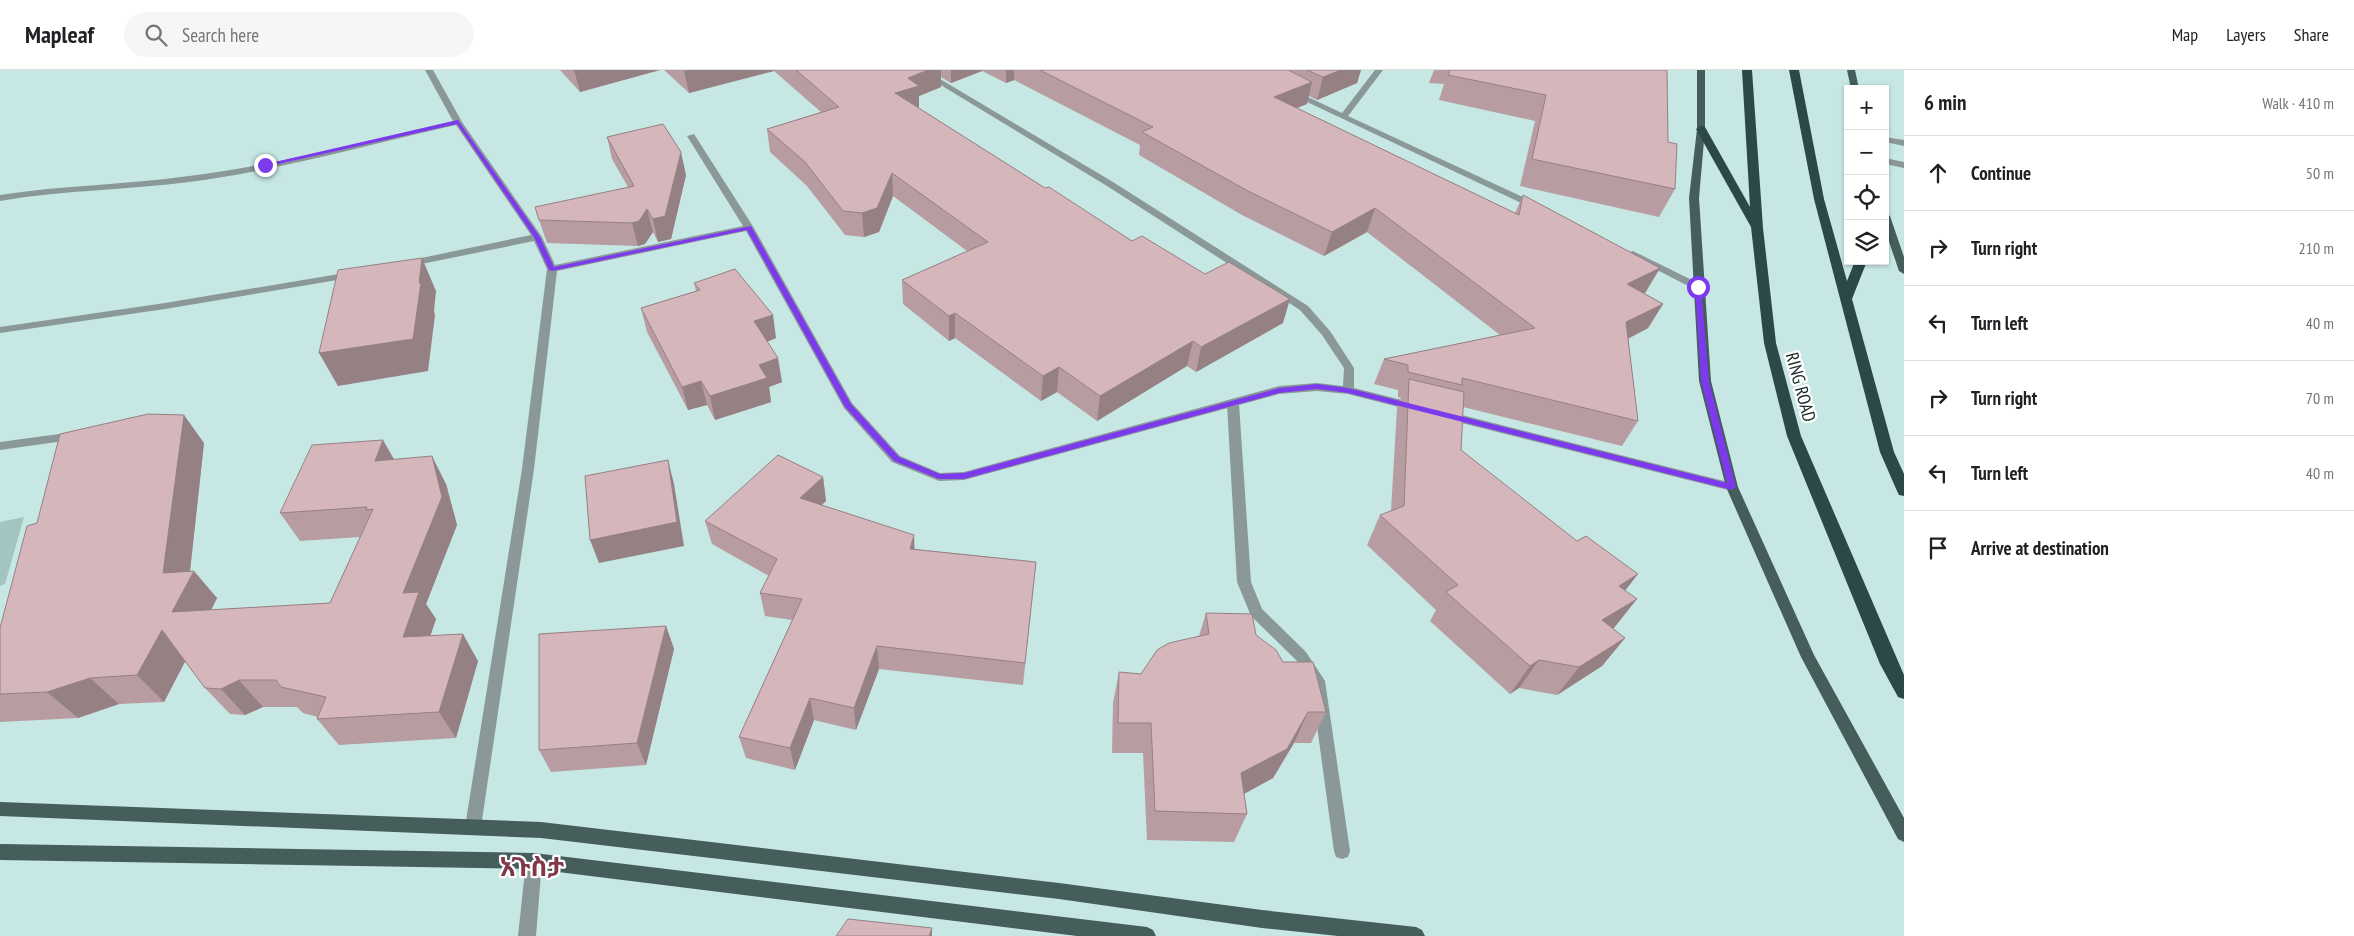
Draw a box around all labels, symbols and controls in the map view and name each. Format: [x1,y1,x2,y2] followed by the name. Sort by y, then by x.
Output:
[124,12,474,57] search box
[25,19,94,50] text: Mapleaf
[142,21,170,49] icon: search
[182,23,259,47] text: Search here
[2172,23,2198,46] text: Map
[2226,23,2266,46] text: Layers
[2294,23,2329,46] text: Share
[1844,85,1889,265] map controls
[1844,85,1889,130] button: +
[1924,89,1966,116] text: 6 min
[2262,93,2334,113] text: Walk · 410 m
[1844,130,1889,175] button: −
[254,154,277,177] route end
[1924,159,1952,187] icon: ahead
[1971,161,2031,185] text: Continue
[2306,163,2334,183] text: 50 m
[1844,175,1889,220] button: locate
[1844,220,1889,265] button: layers
[1924,234,1952,262] icon: right
[1971,236,2037,260] text: Turn right
[2299,238,2334,258] text: 210 m
[1687,276,1710,299] route start
[1924,309,1952,337] icon: left
[1971,311,2028,335] text: Turn left
[2306,313,2334,333] text: 40 m
[1781,350,1821,424] street label: RING ROAD
[1924,384,1952,412] icon: right
[1971,386,2037,410] text: Turn right
[2306,388,2334,408] text: 70 m
[1924,459,1952,487] icon: left
[1971,461,2028,485] text: Turn left
[2306,463,2334,483] text: 40 m
[1924,534,1952,562] icon: arrive
[1971,536,2109,560] text: Arrive at destination
[500,850,564,883] district label: አጉስታ

